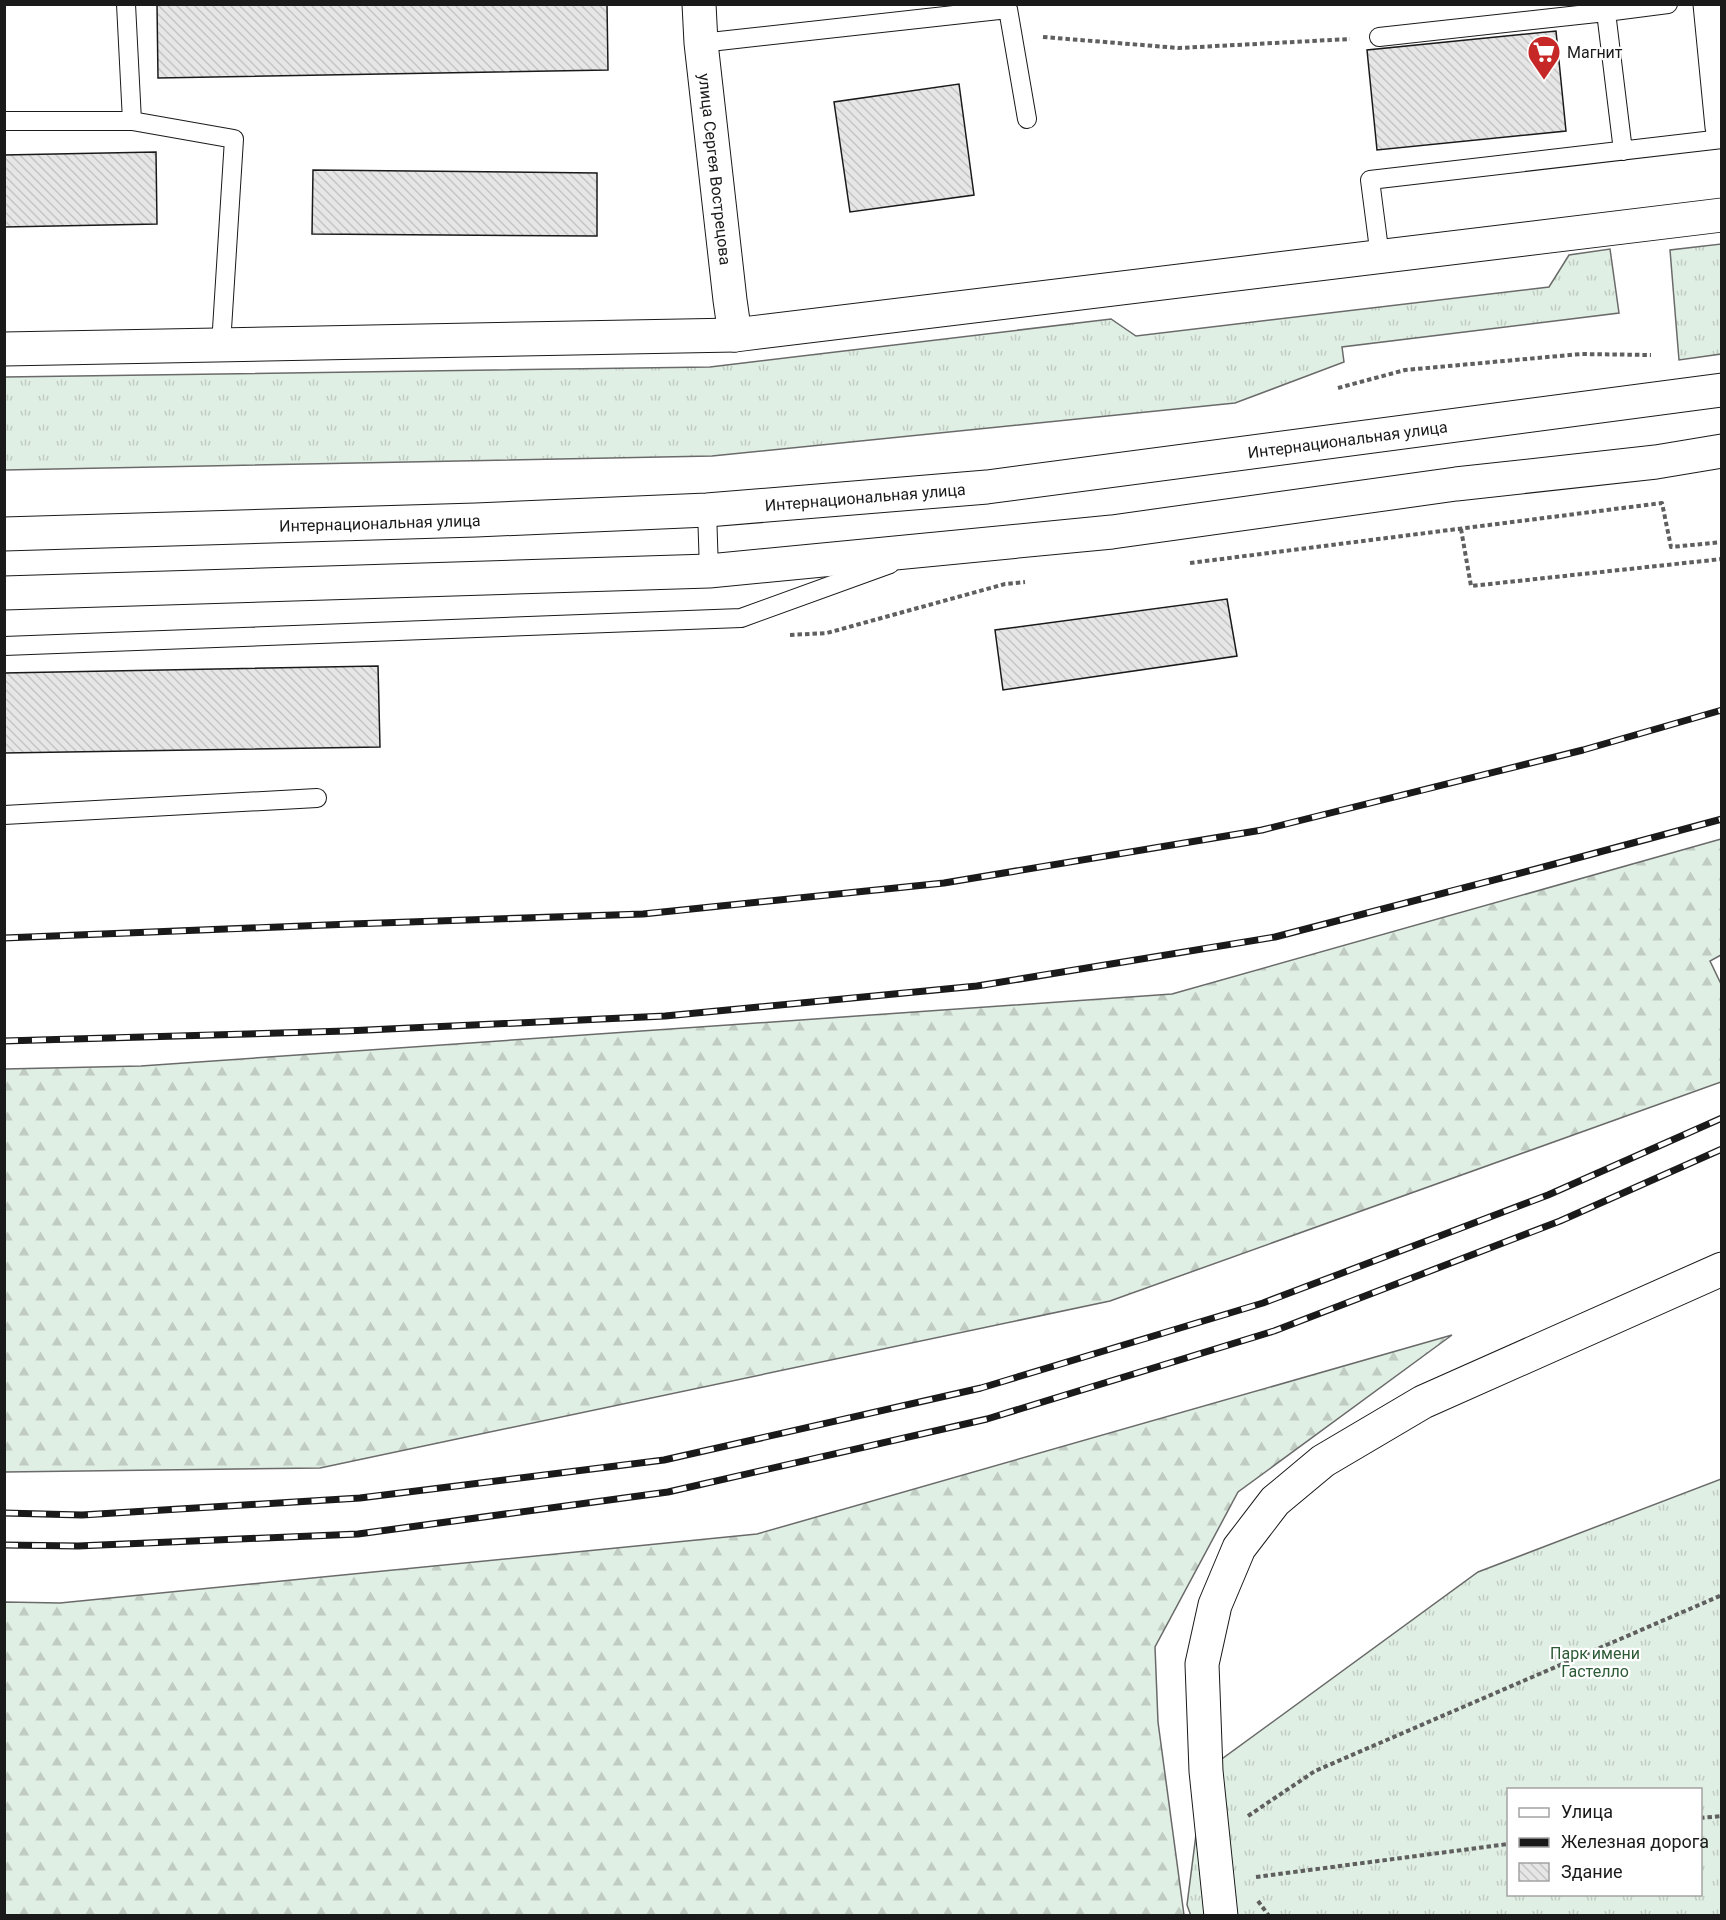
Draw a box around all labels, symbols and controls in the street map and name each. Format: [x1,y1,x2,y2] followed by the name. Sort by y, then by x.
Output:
[1526,34,1562,81] supermarket icon: Магнит
[1567,43,1623,62] place label: Магнит
[694,72,735,266] street label: улица Сергея Вострецова
[1246,417,1449,463] street label: Интернациональная улица
[764,480,966,515] street label: Интернациональная улица
[279,511,481,536] street label: Интернациональная улица
[1550,1644,1640,1681] park label: Парк имени Гастелло
[1507,1788,1702,1896] legend
[1561,1801,1613,1822] text: Улица
[1561,1831,1709,1852] text: Железная дорога
[1561,1861,1623,1882] text: Здание

